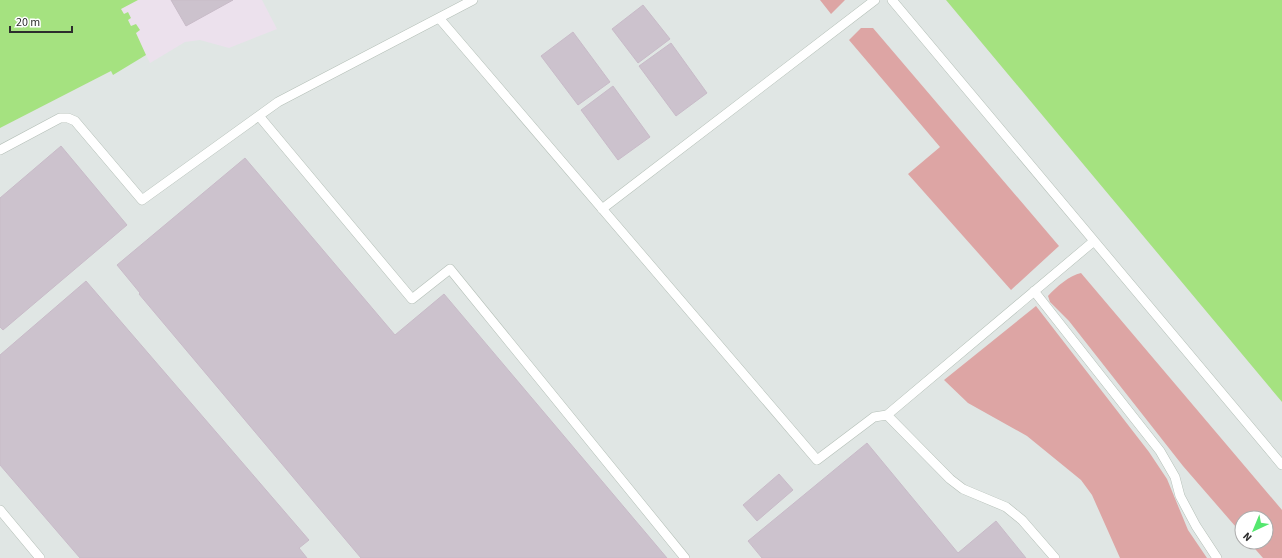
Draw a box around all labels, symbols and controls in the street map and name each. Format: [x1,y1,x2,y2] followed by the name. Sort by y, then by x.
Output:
[10,8,72,34] scale bar
[16,14,40,31] text: 20 m
[1234,510,1274,550] north arrow
[1240,529,1255,545] text: N

